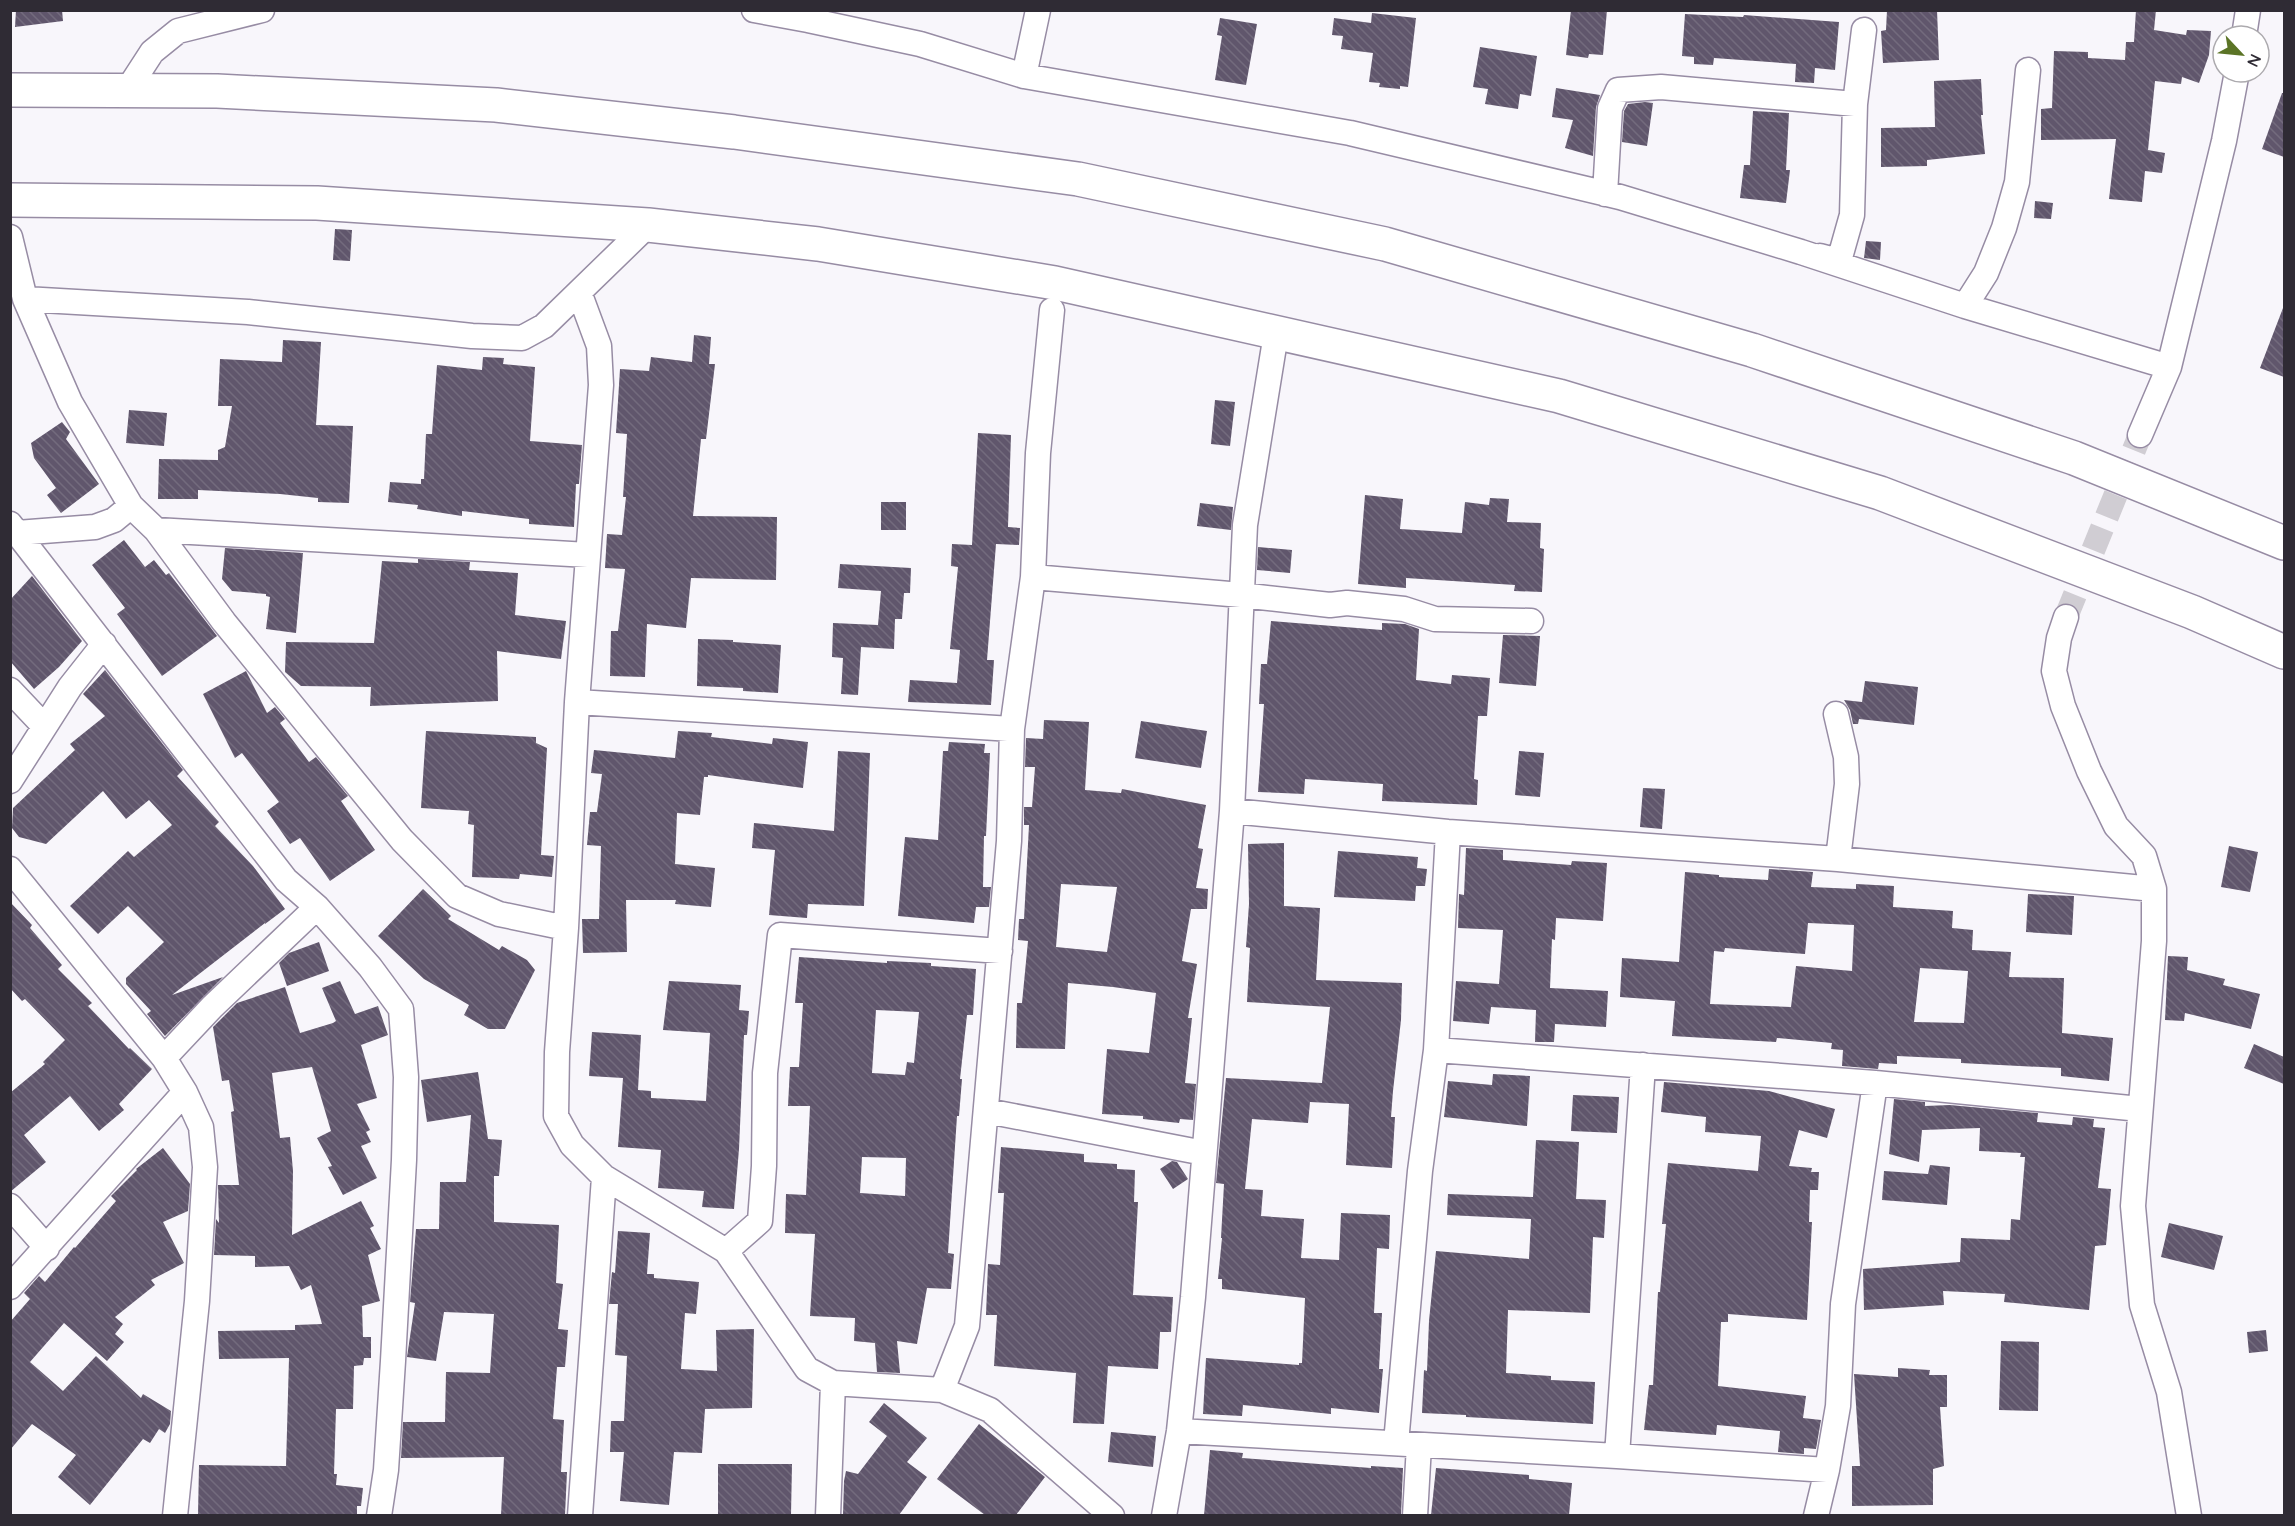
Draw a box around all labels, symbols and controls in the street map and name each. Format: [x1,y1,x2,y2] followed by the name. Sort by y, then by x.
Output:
[2211,24,2271,84] north arrow
[2243,51,2266,70] text: N

